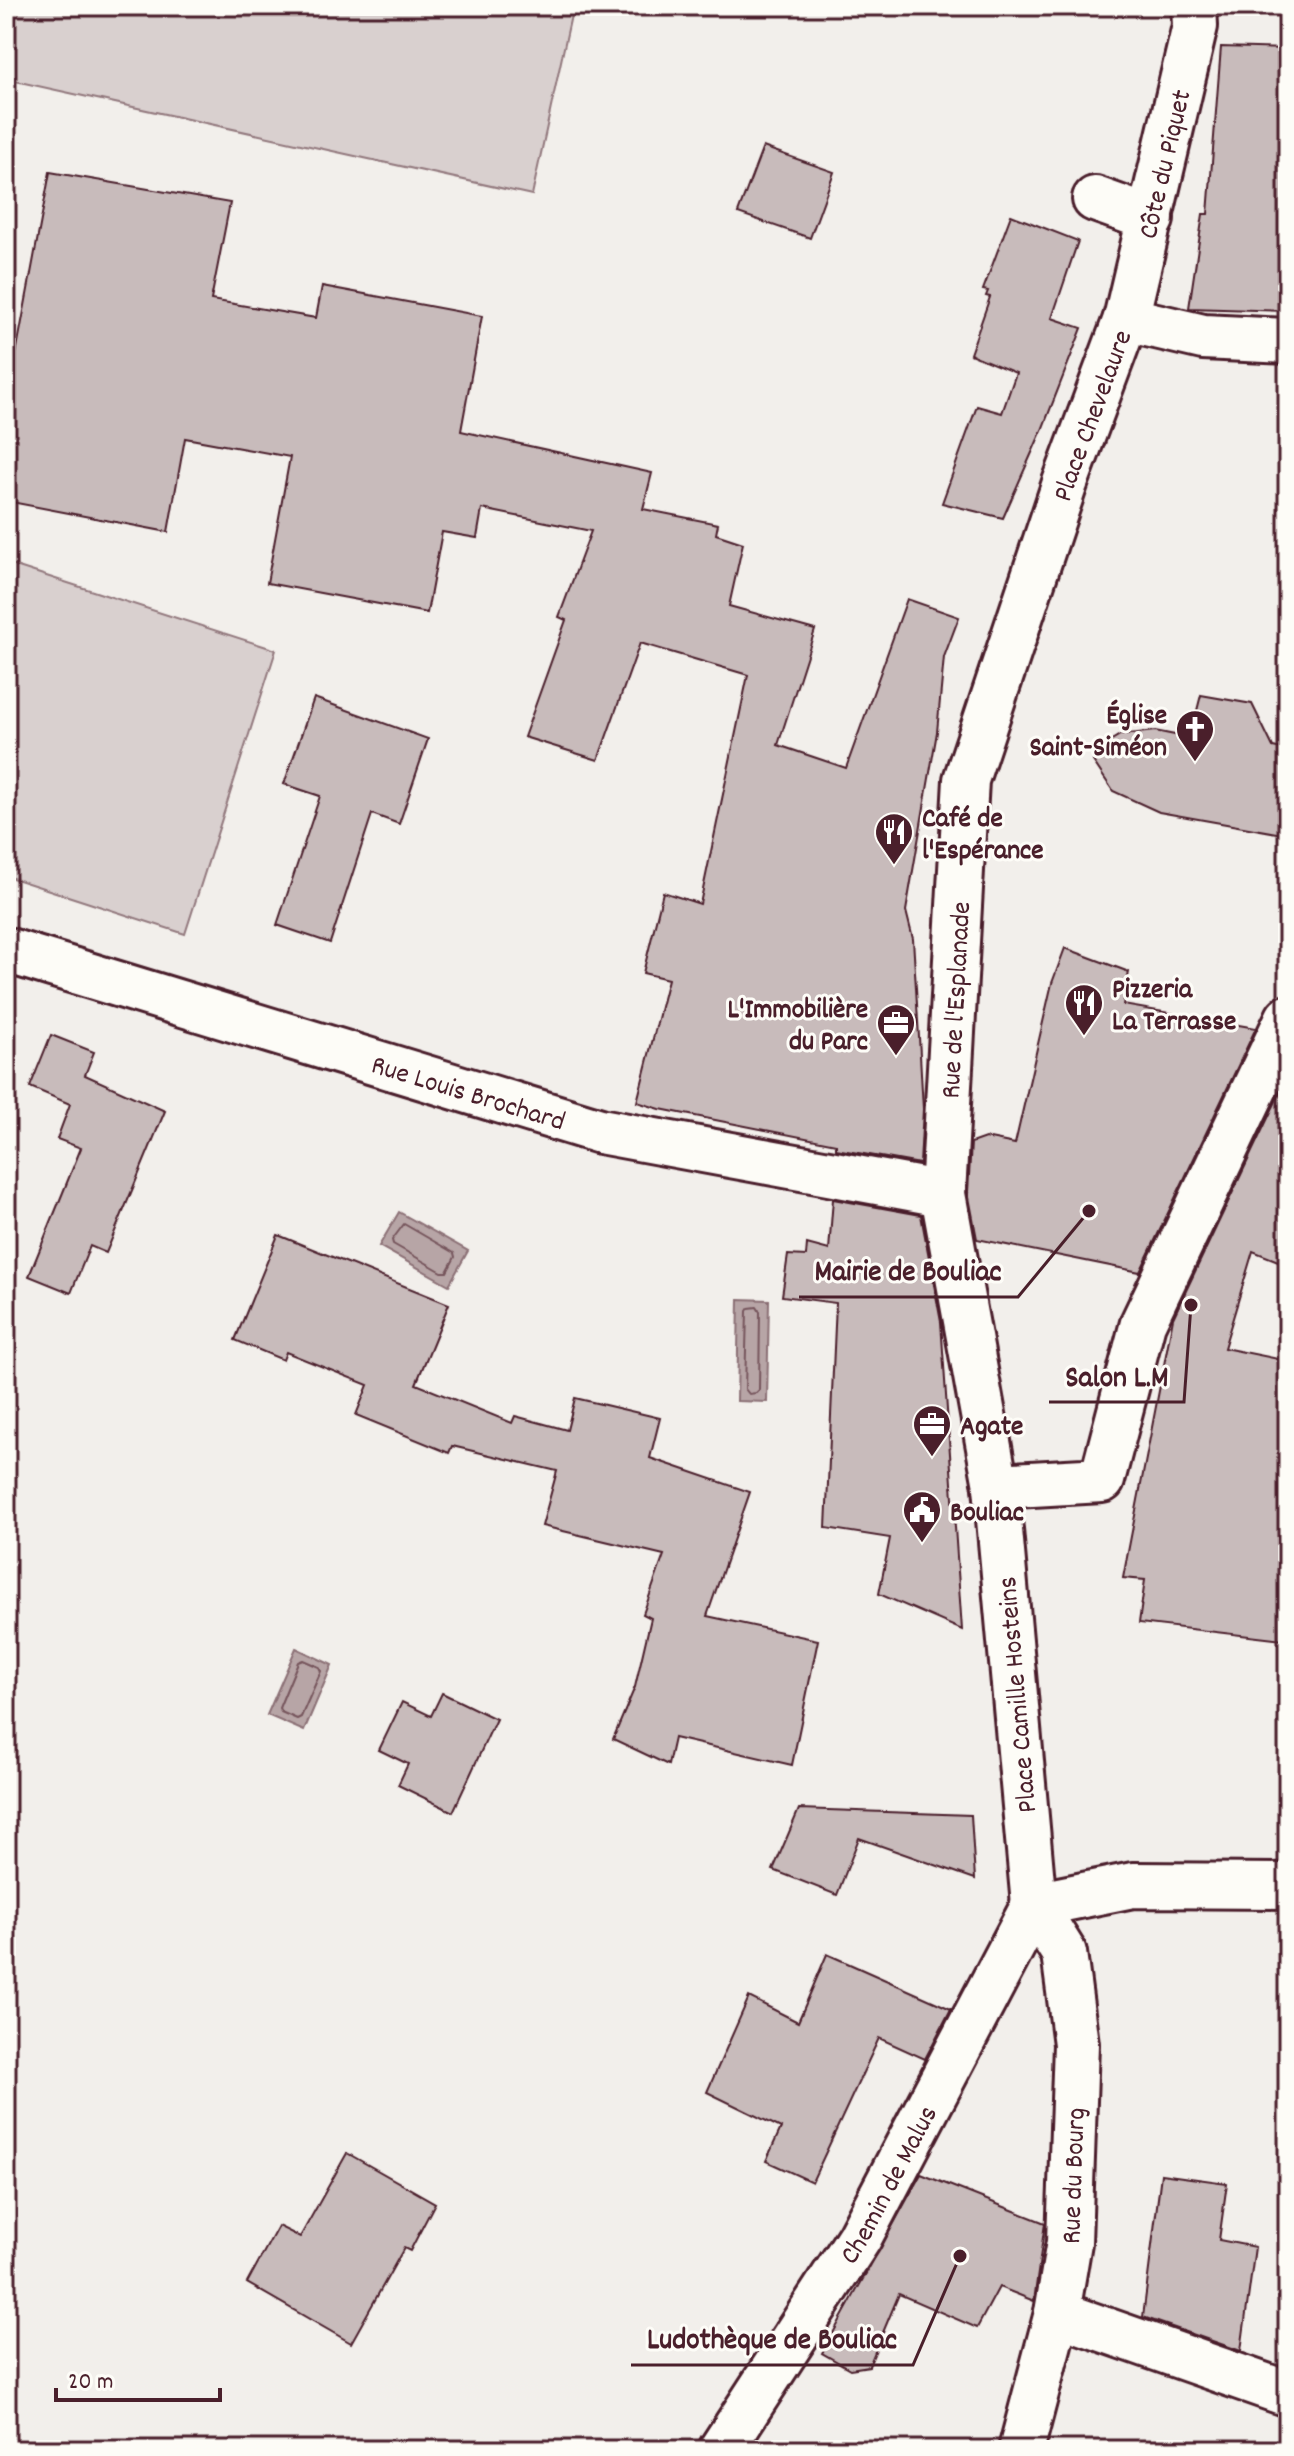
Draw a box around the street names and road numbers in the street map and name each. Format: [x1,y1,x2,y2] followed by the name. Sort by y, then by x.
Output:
[1131,86,1204,243] street label: Côte du Piquet
[1045,325,1145,507] street label: Place Chevelaure
[933,901,984,1100] street label: Rue de l'Esplanade
[366,1047,569,1144] street label: Rue Louis Brochard
[990,1575,1050,1814] street label: Place Camille Hosteins
[832,2100,950,2274] street label: Chemin de Malus
[1054,2107,1099,2245] street label: Rue du Bourg

